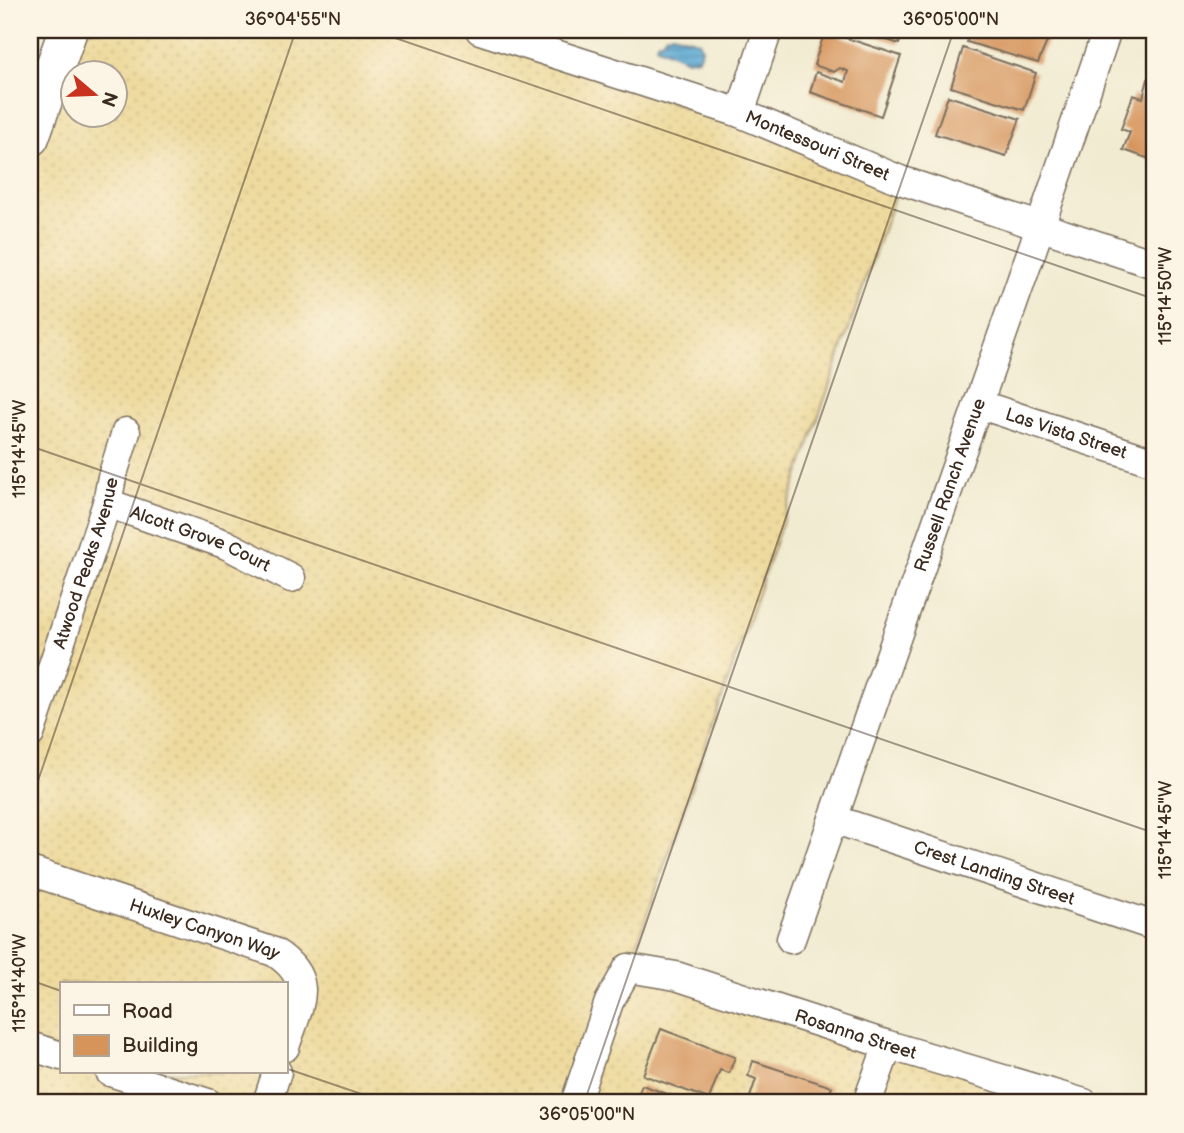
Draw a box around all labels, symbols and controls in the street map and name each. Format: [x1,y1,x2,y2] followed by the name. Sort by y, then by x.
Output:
[245,9,341,30] text: 36°04'55"N
[903,9,999,30] text: 36°05'00"N
[60,60,130,130] north arrow
[95,89,122,110] text: N
[742,106,893,186] street label: Montessouri Street
[1155,246,1176,345] text: 115°14'50"W
[910,395,990,575] street label: Russell Ranch Avenue
[9,399,30,498] text: 115°14'45"W
[1003,404,1130,464] street label: Las Vista Street
[49,475,123,651] street label: Atwood Peaks Avenue
[127,502,274,577] street label: Alcott Grove Court
[1155,780,1176,879] text: 115°14'45"W
[911,837,1078,910] street label: Crest Landing Street
[127,895,285,965] street label: Huxley Canyon Way
[9,933,30,1032] text: 115°14'40"W
[60,982,287,1074] legend
[122,999,173,1024] text: Road
[792,1005,919,1064] street label: Rosanna Street
[122,1033,198,1058] text: Building
[539,1104,635,1125] text: 36°05'00"N

